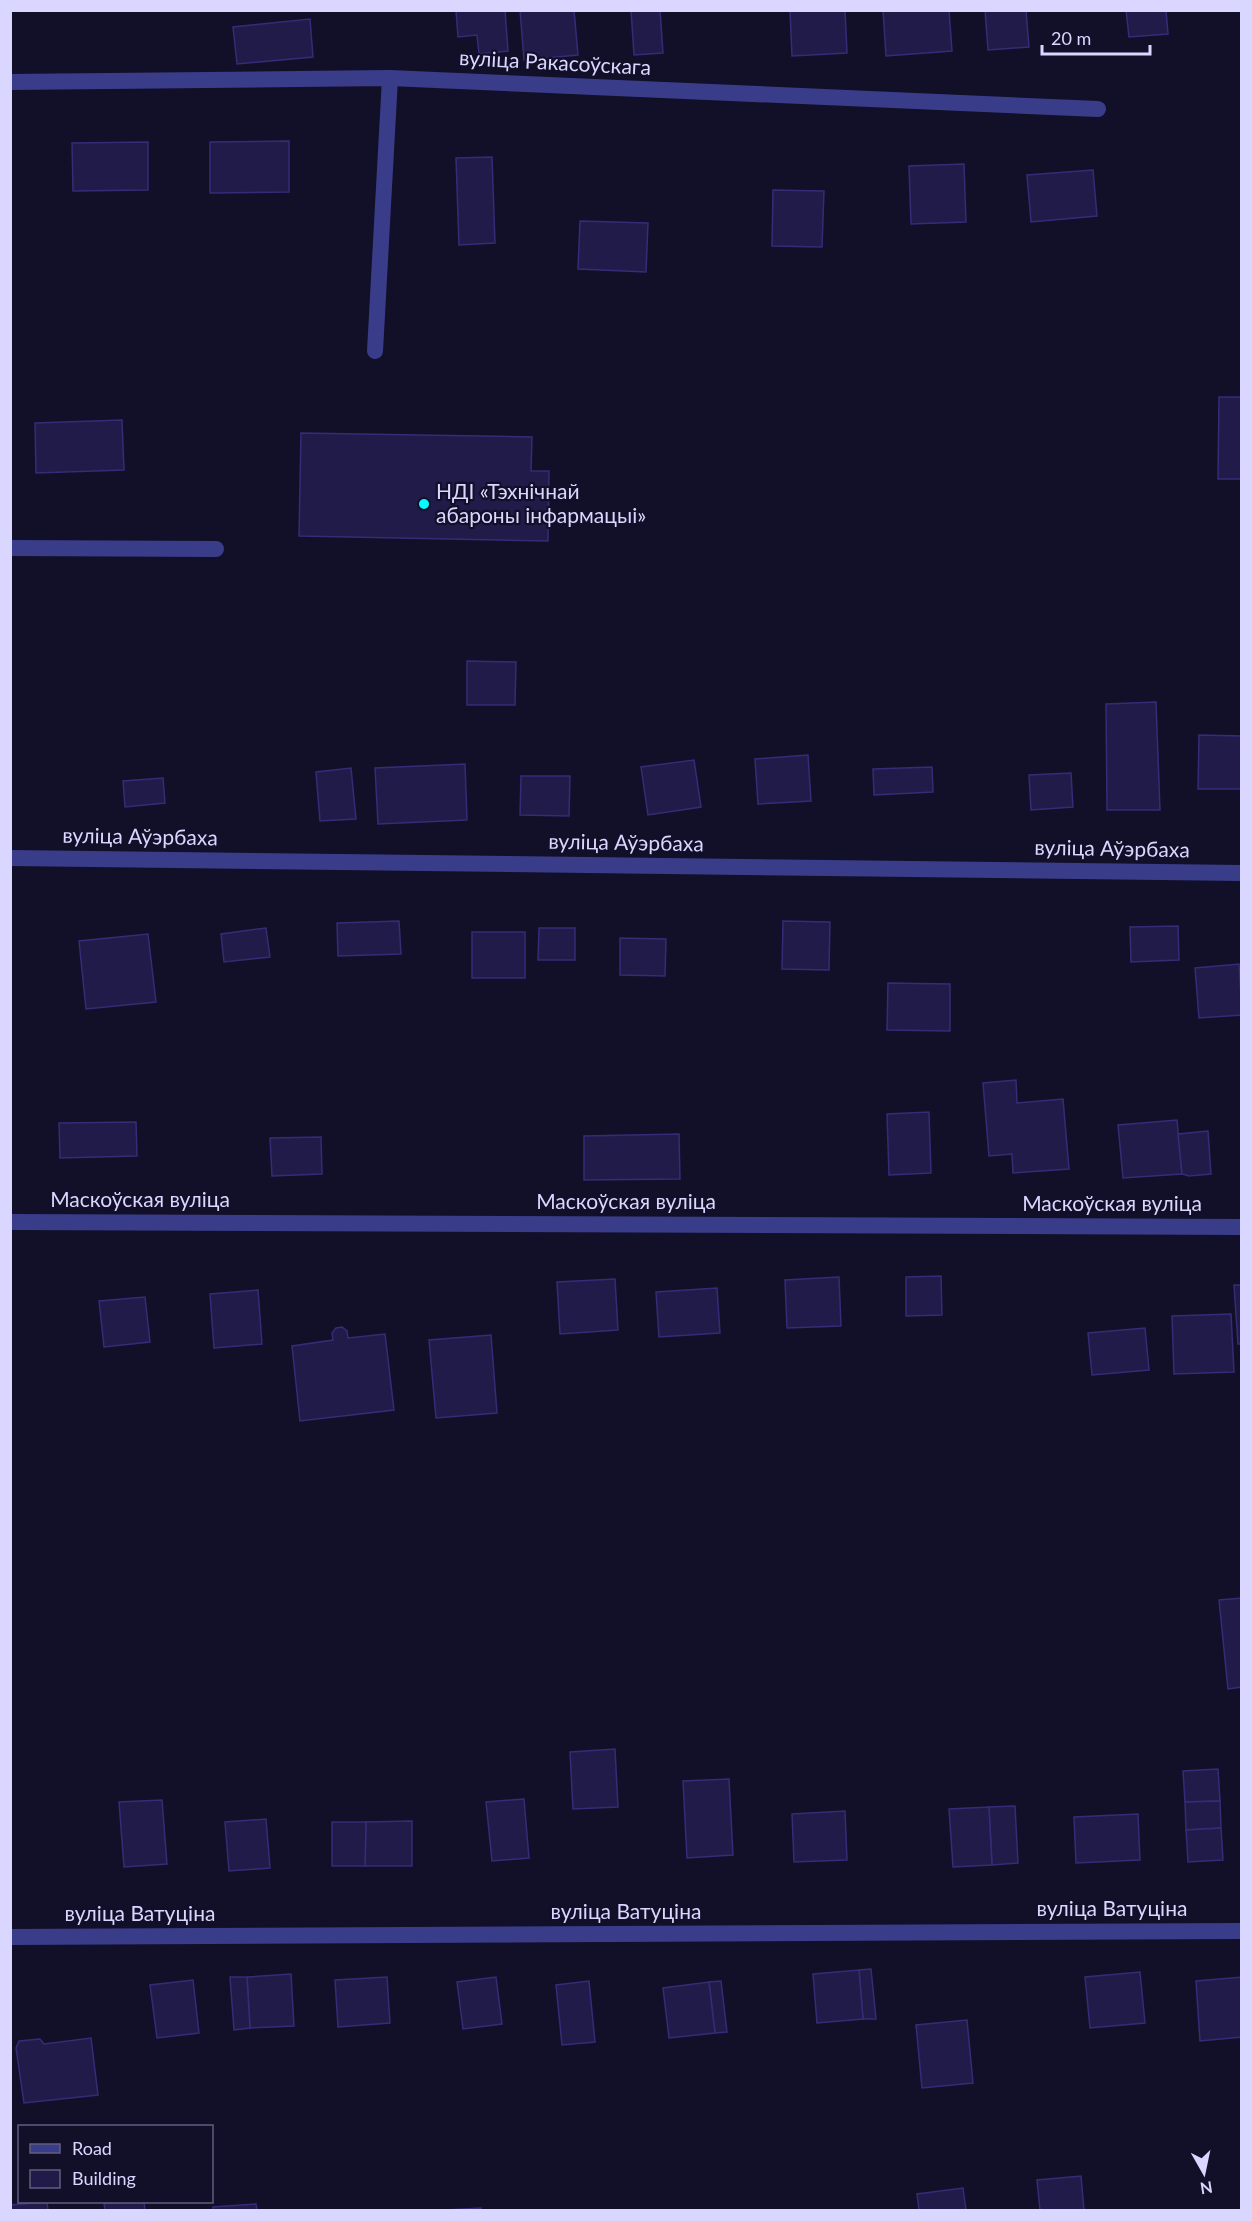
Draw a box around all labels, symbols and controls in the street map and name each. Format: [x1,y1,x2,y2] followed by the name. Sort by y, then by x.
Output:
[1042,18,1150,56] scale bar
[1051,27,1091,49] text: 20 m
[459,44,652,79] street label: вуліца Ракасоўскага
[436,478,646,527] place label: НДІ «Тэхнічнай абароны інфармацыі»
[417,497,431,511] marker: НДІ «Тэхнічнай абароны інфармацыі»
[62,822,218,849] street label: вуліца Аўэрбаха
[548,828,704,855] street label: вуліца Аўэрбаха
[1034,834,1190,861] street label: вуліца Аўэрбаха
[50,1186,230,1211] street label: Маскоўская вуліца
[536,1188,716,1213] street label: Маскоўская вуліца
[1022,1190,1202,1215] street label: Маскоўская вуліца
[1037,1895,1187,1920] street label: вуліца Ватуціна
[551,1898,701,1923] street label: вуліца Ватуціна
[65,1900,215,1925] street label: вуліца Ватуціна
[18,2125,213,2203] legend
[72,2137,112,2159] text: Road
[1174,2143,1234,2203] north arrow
[72,2167,136,2189] text: Building
[1199,2178,1214,2199] text: N

